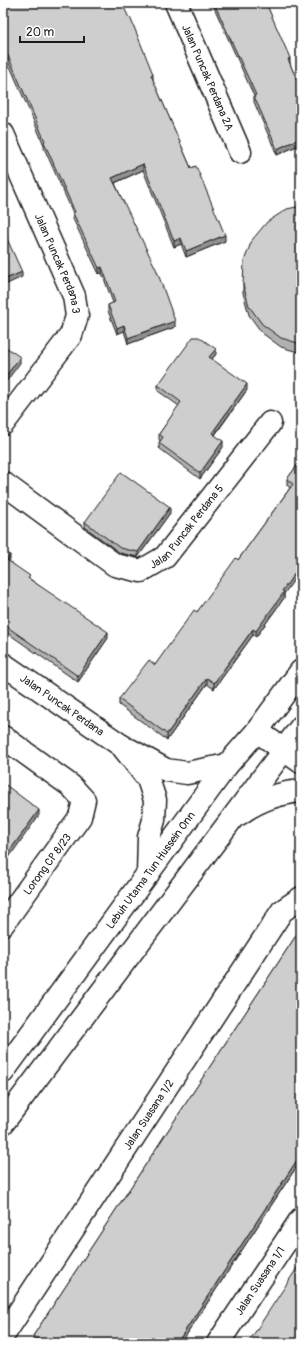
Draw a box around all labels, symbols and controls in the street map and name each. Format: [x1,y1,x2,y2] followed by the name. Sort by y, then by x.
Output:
[20,18,84,44] scale bar
[179,22,236,133] street label: Jalan Puncak Perdana 2A
[26,25,55,40] text: 20 m
[32,212,83,315] street label: Jalan Puncak Perdana 3
[147,482,226,572] street label: Jalan Puncak Perdana 5
[18,672,106,739] street label: Jalan Puncak Perdana
[104,809,198,932] street label: Lebuh Utama Tun Hussein Onn
[21,831,74,897] street label: Lorong CP 8/23
[121,1077,177,1152] street label: Jalan Suasana 1/2
[233,1244,288,1318] street label: Jalan Suasana 1/1

